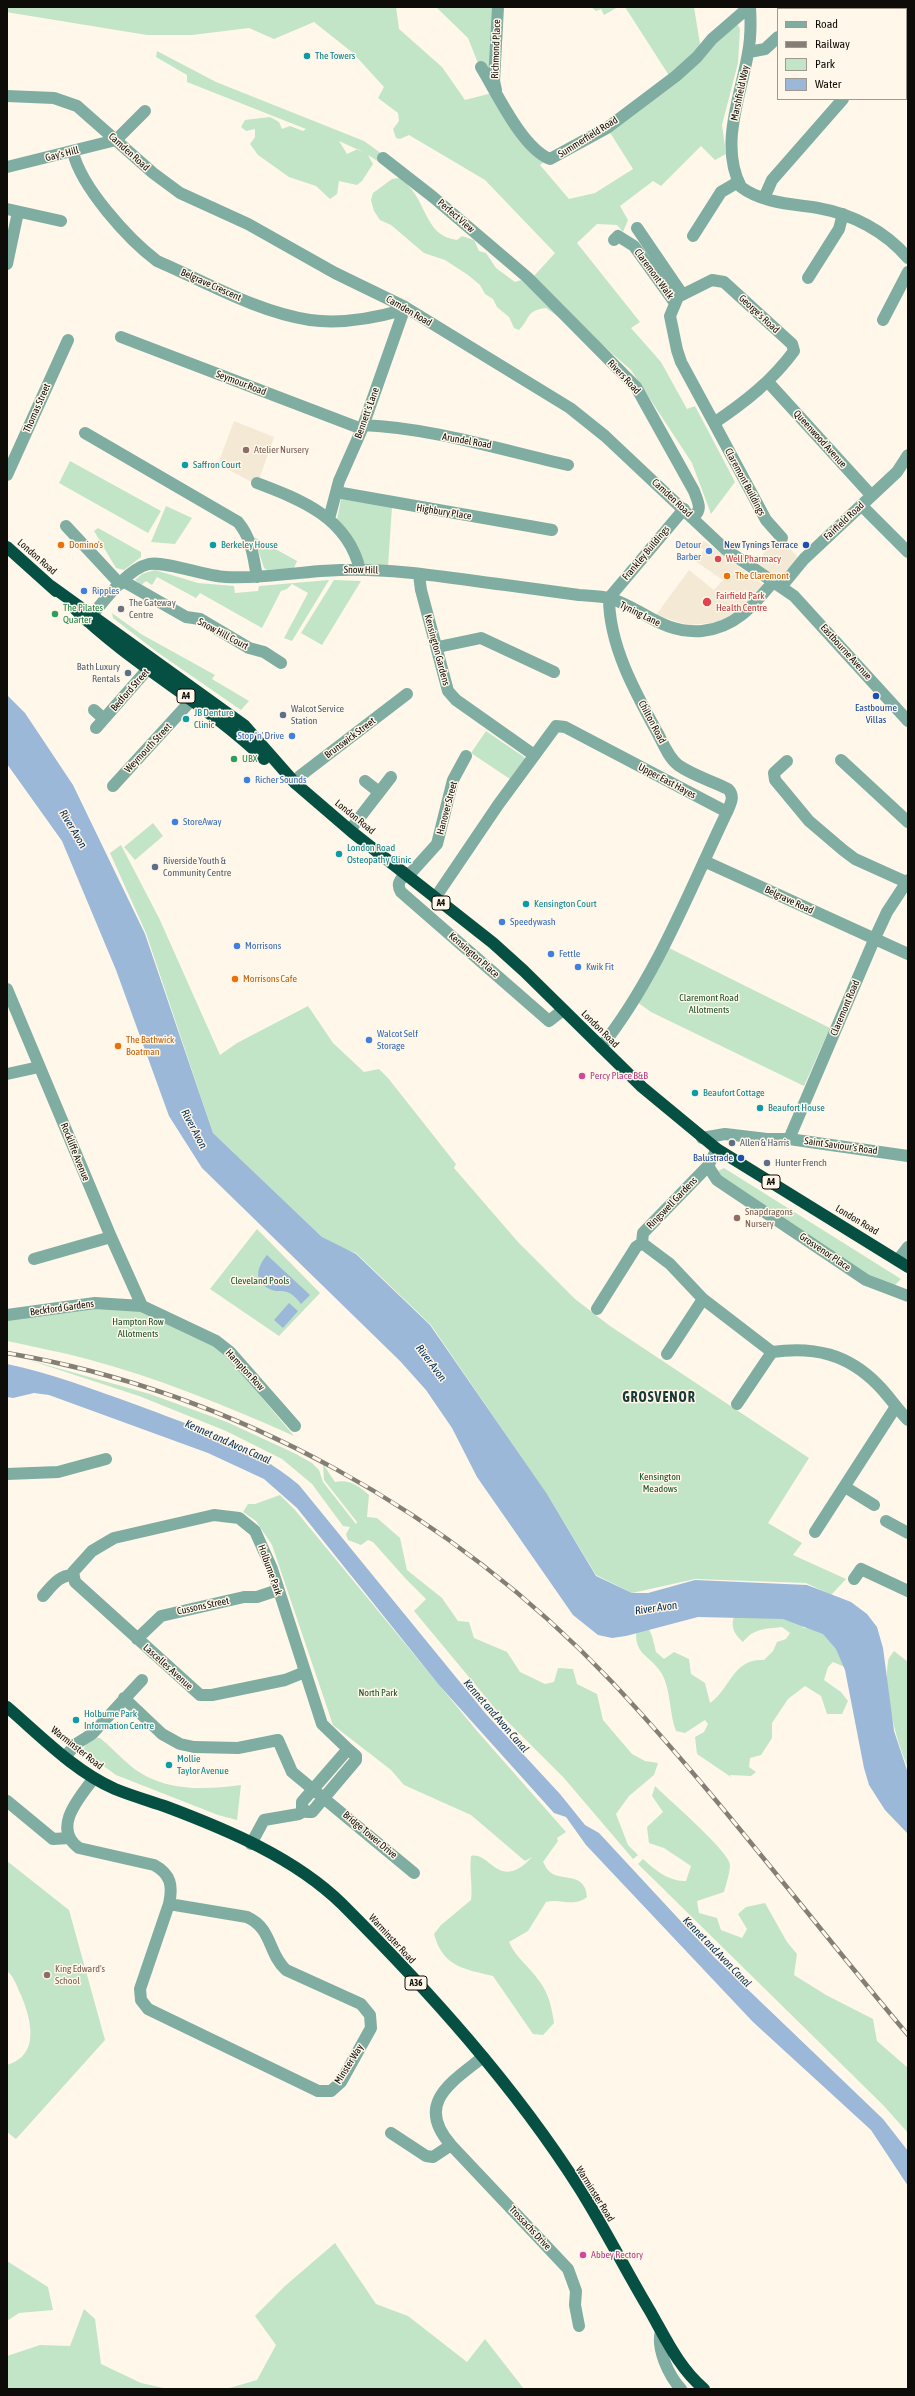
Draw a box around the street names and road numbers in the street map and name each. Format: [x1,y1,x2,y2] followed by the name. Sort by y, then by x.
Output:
[489,19,503,79] street label: Richmond Place
[728,64,752,122] street label: Marshfield Way
[556,114,620,160] street label: Summerfield Road
[106,130,152,174] street label: Camden Road
[44,144,80,164] street label: Gay's Hill
[435,197,477,235] street label: Perfect View
[632,247,676,301] street label: Claremont Walk
[179,266,243,304] street label: Belgrave Crescent
[736,292,782,336] street label: George's Road
[384,293,434,329] street label: Camden Road
[605,357,643,397] street label: Rivers Road
[214,368,268,398] street label: Seymour Road
[21,382,53,434] street label: Thomas Street
[352,386,382,440] street label: Bennett's Lane
[791,408,849,470] street label: Queenwood Avenue
[441,431,493,451] street label: Arundel Road
[722,446,768,518] street label: Claremont Buildings
[649,476,695,520] street label: Camden Road
[821,499,867,543] street label: Fairfield Road
[416,502,472,522] street label: Highbury Place
[620,523,672,583] street label: Frankley Buildings
[15,537,59,577] street label: London Road
[344,564,378,576] street label: Snow Hill
[618,599,662,629] street label: Tyning Lane
[422,613,452,687] street label: Kensington Gardens
[196,616,250,652] street label: Snow Hill Court
[818,622,874,682] street label: Eastbourne Avenue
[108,666,152,714] street label: Bedford Street
[177,689,195,703] road number: A4
[636,698,668,746] street label: Chilton Road
[322,715,378,761] street label: Brunswick Street
[122,721,174,775] street label: Weymouth Street
[636,761,698,801] street label: Upper East Hayes
[434,780,460,836] street label: Hanover Street
[333,797,377,837] street label: London Road
[763,883,815,917] street label: Belgrave Road
[432,896,450,910] road number: A4
[446,930,502,980] street label: Kensington Place
[828,978,862,1038] street label: Claremont Road
[579,1008,621,1050] street label: London Road
[58,1121,92,1183] street label: Rockliffe Avenue
[804,1135,878,1157] street label: Saint Saviour's Road
[644,1175,700,1231] street label: Ringswell Gardens
[762,1175,780,1189] road number: A4
[833,1202,881,1238] street label: London Road
[797,1230,853,1274] street label: Grosvenor Place
[29,1298,95,1318] street label: Beckford Gardens
[223,1347,267,1393] street label: Hampton Row
[255,1543,285,1597] street label: Holburne Park
[176,1595,230,1617] street label: Cussons Street
[141,1642,195,1692] street label: Lascelles Avenue
[48,1724,106,1772] street label: Warminster Road
[340,1809,400,1861] street label: Bridge Tower Drive
[366,1912,418,1966] street label: Warminster Road
[405,1976,427,1990] road number: A36
[332,2042,366,2086] street label: Minster Way
[573,2164,617,2224] street label: Warminster Road
[507,2203,553,2253] street label: Trossachs Drive

